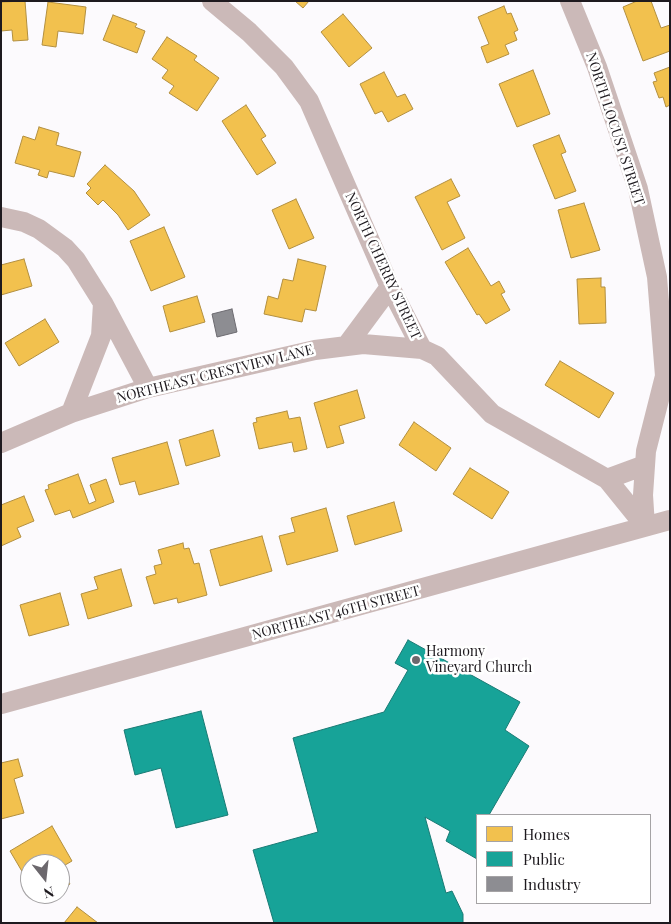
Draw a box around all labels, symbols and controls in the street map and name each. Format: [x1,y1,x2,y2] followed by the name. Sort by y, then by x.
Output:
[582,50,648,208] street label: NORTH LOCUST STREET
[341,190,425,342] street label: NORTH CHERRY STREET
[115,341,315,407] street label: NORTHEAST CRESTVIEW LANE
[250,582,422,644] street label: NORTHEAST 46TH STREET
[426,644,532,676] place label: Harmony Vineyard Church
[410,654,422,666] marker: Harmony Vineyard Church
[476,814,651,904] legend
[523,824,570,844] text: Homes
[523,849,565,869] text: Public
[20,854,70,904] north arrow
[523,874,581,894] text: Industry
[42,882,56,903] text: N

